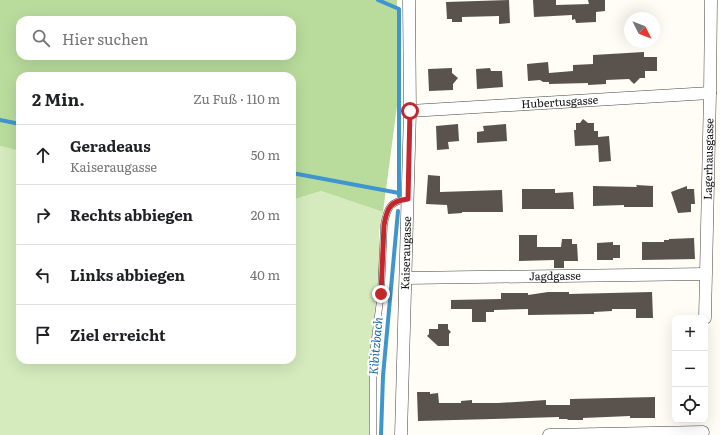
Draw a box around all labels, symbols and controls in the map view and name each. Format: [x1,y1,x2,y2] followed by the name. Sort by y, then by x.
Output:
[624,12,660,48] north arrow
[16,16,296,60] search box
[30,27,52,49] icon: search
[62,27,148,50] text: Hier suchen
[32,86,85,111] text: 2 Min.
[193,89,280,108] text: Zu Fuß · 110 m
[521,91,599,111] street label: Hubertusgasse
[401,102,419,120] route start
[699,118,716,200] street label: Lagerhausgasse
[70,134,151,157] text: Geradeaus
[32,144,54,166] icon: ahead
[251,145,280,164] text: 50 m
[70,157,157,176] text: Kaiseraugasse
[70,203,193,226] text: Rechts abbiegen
[32,204,54,226] icon: right
[251,205,280,224] text: 20 m
[396,216,414,290] street label: Kaiseraugasse
[70,263,185,286] text: Links abbiegen
[32,264,54,286] icon: left
[250,265,280,284] text: 40 m
[529,267,581,283] street label: Jagdgasse
[372,285,390,303] route end
[672,315,708,423] map controls
[672,315,708,351] button: +
[364,316,387,376] water label: Kibitzbach
[70,323,165,346] text: Ziel erreicht
[32,324,54,346] icon: arrive
[672,351,708,387] button: −
[672,387,708,423] button: locate

